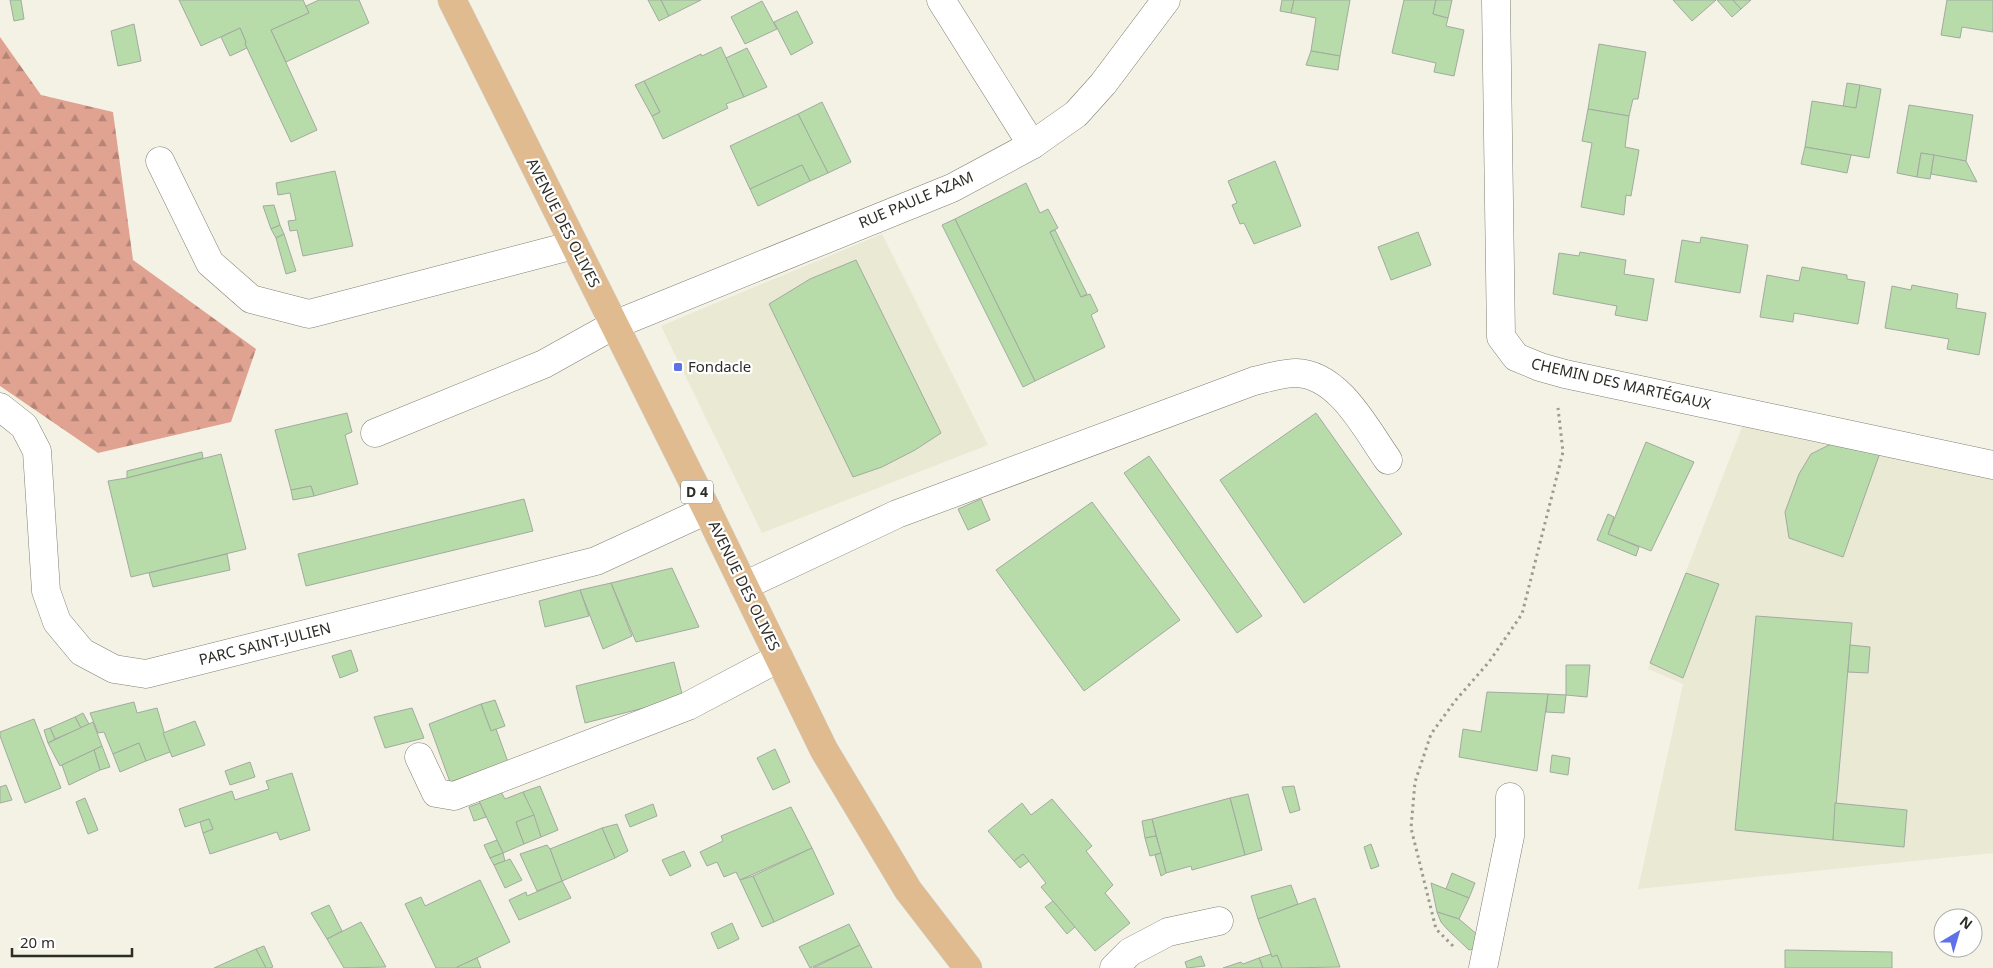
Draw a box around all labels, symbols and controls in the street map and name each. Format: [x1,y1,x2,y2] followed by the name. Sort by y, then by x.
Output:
[523,154,605,291] street label: AVENUE DES OLIVES
[855,166,976,232] street label: RUE PAULE AZAM
[1529,353,1713,413] street label: CHEMIN DES MARTÉGAUX
[688,356,751,376] place label: Fondacle
[672,361,684,373] marker: Fondacle
[681,481,713,504] road number: D 4
[705,517,785,654] street label: AVENUE DES OLIVES
[197,617,333,669] street label: PARC SAINT-JULIEN
[1933,908,1983,958] north arrow
[1956,911,1977,933] text: N
[12,926,132,958] scale bar
[20,932,55,952] text: 20 m

